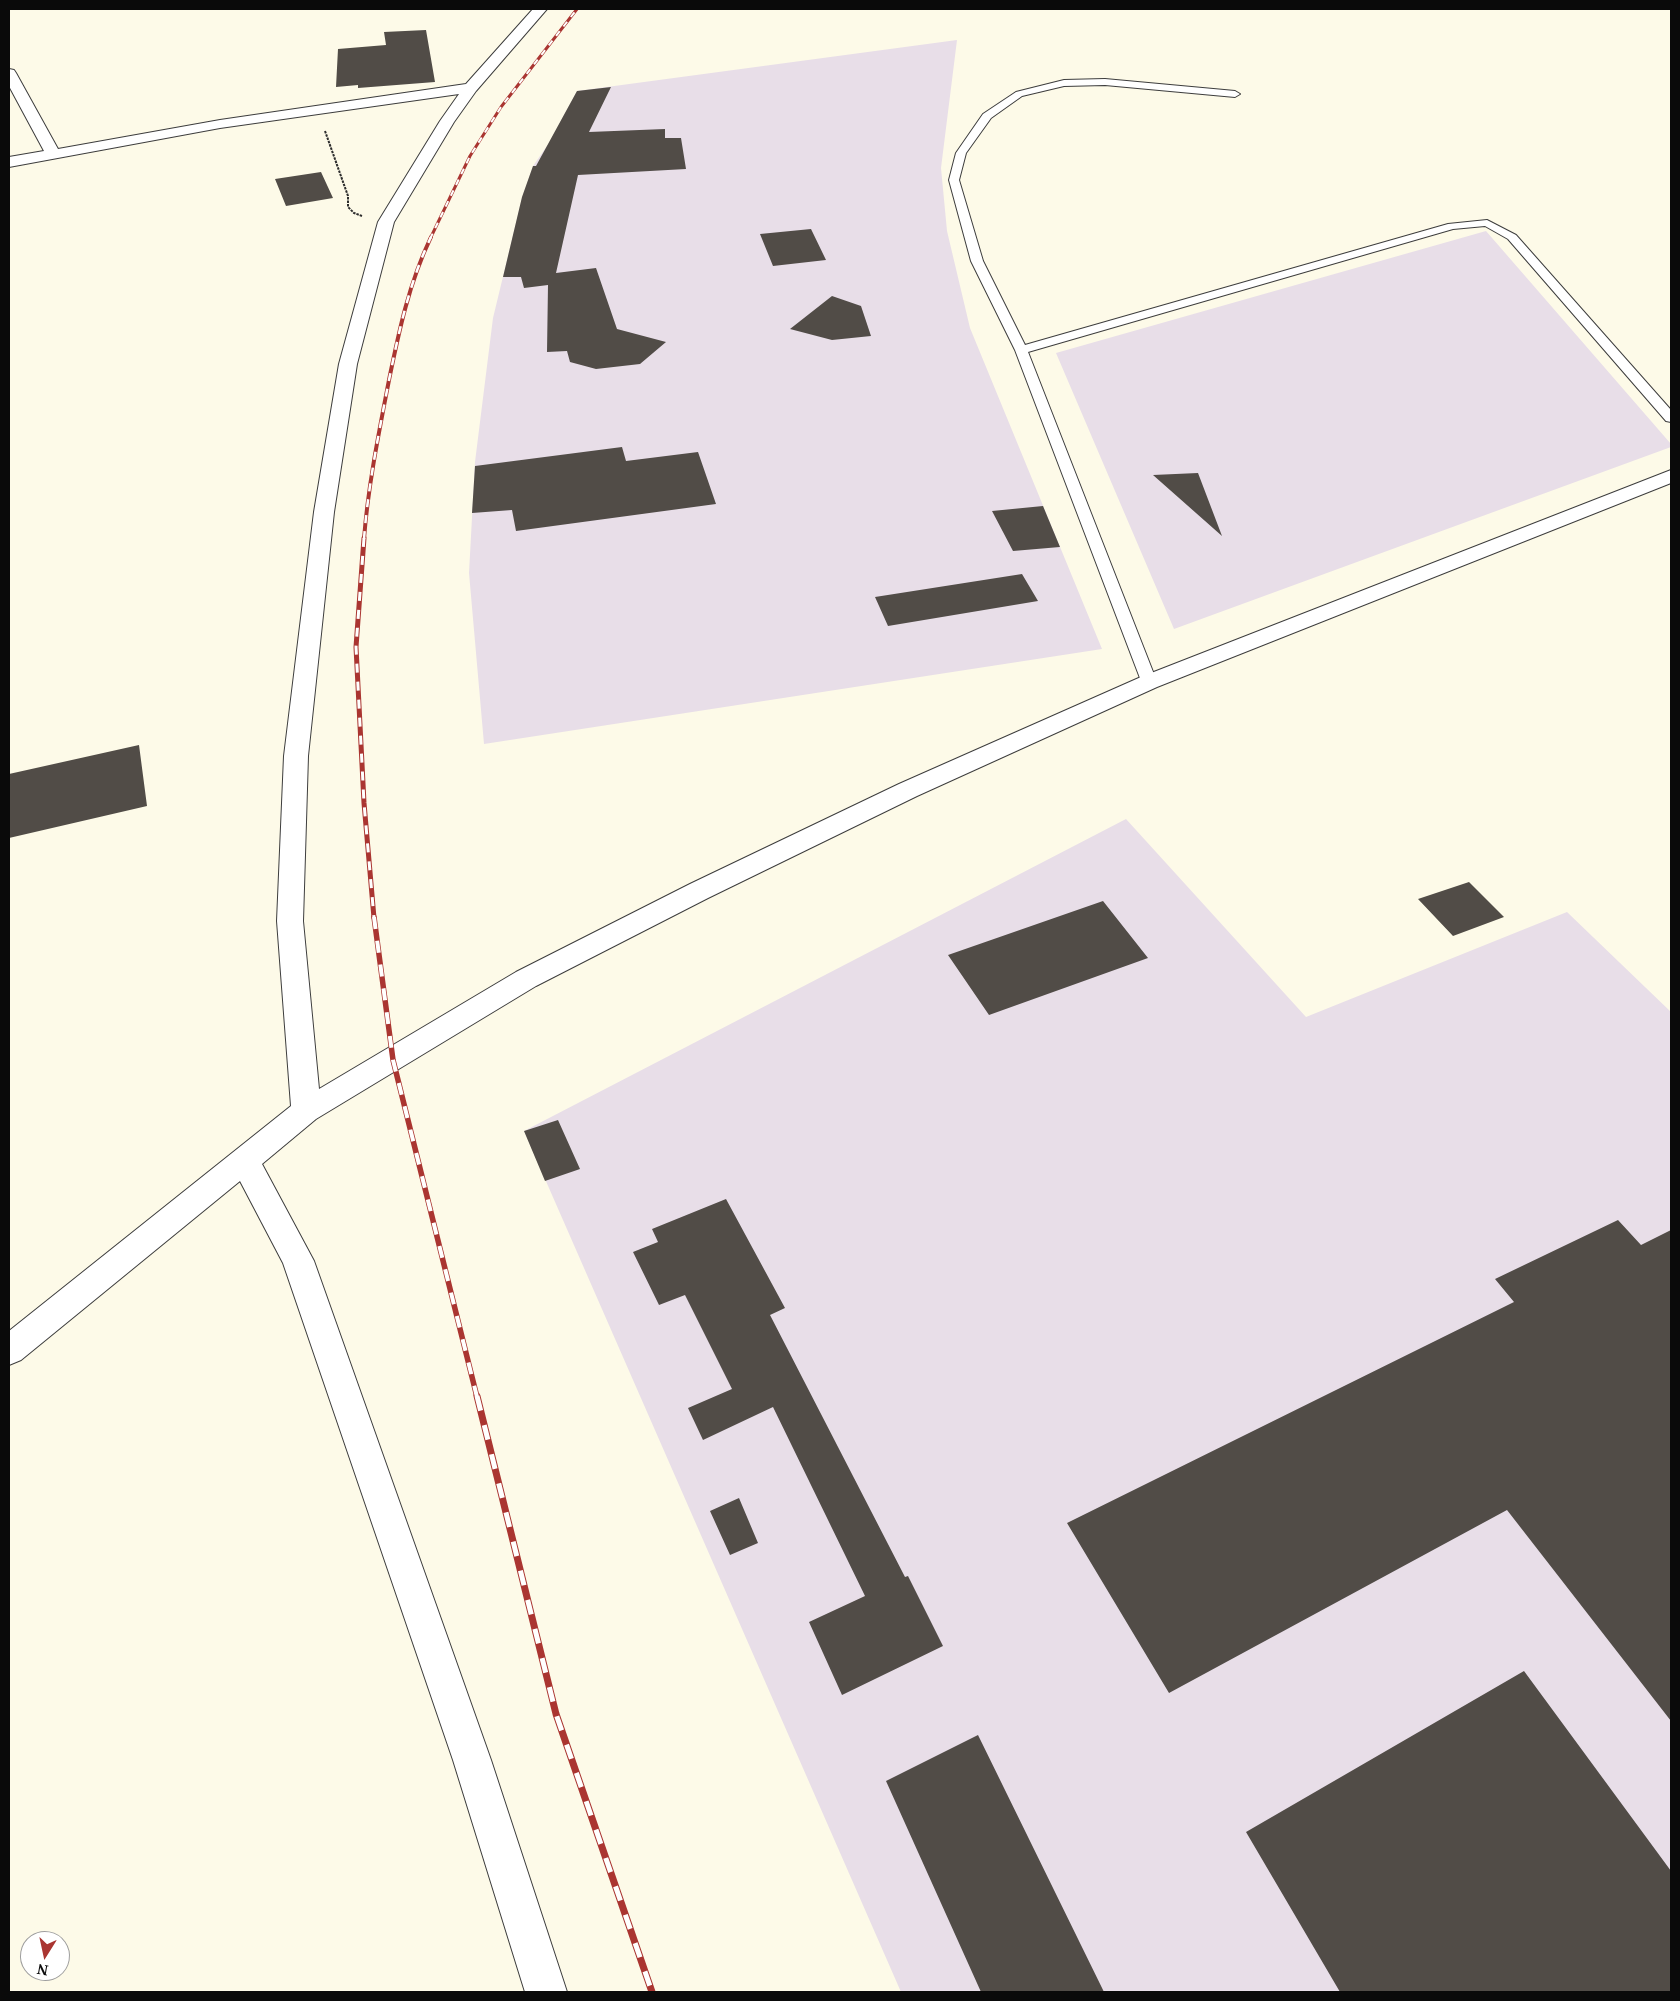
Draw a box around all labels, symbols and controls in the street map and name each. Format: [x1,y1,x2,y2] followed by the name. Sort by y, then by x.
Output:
[20,1931,70,1981] north arrow
[35,1960,50,1981] text: N

